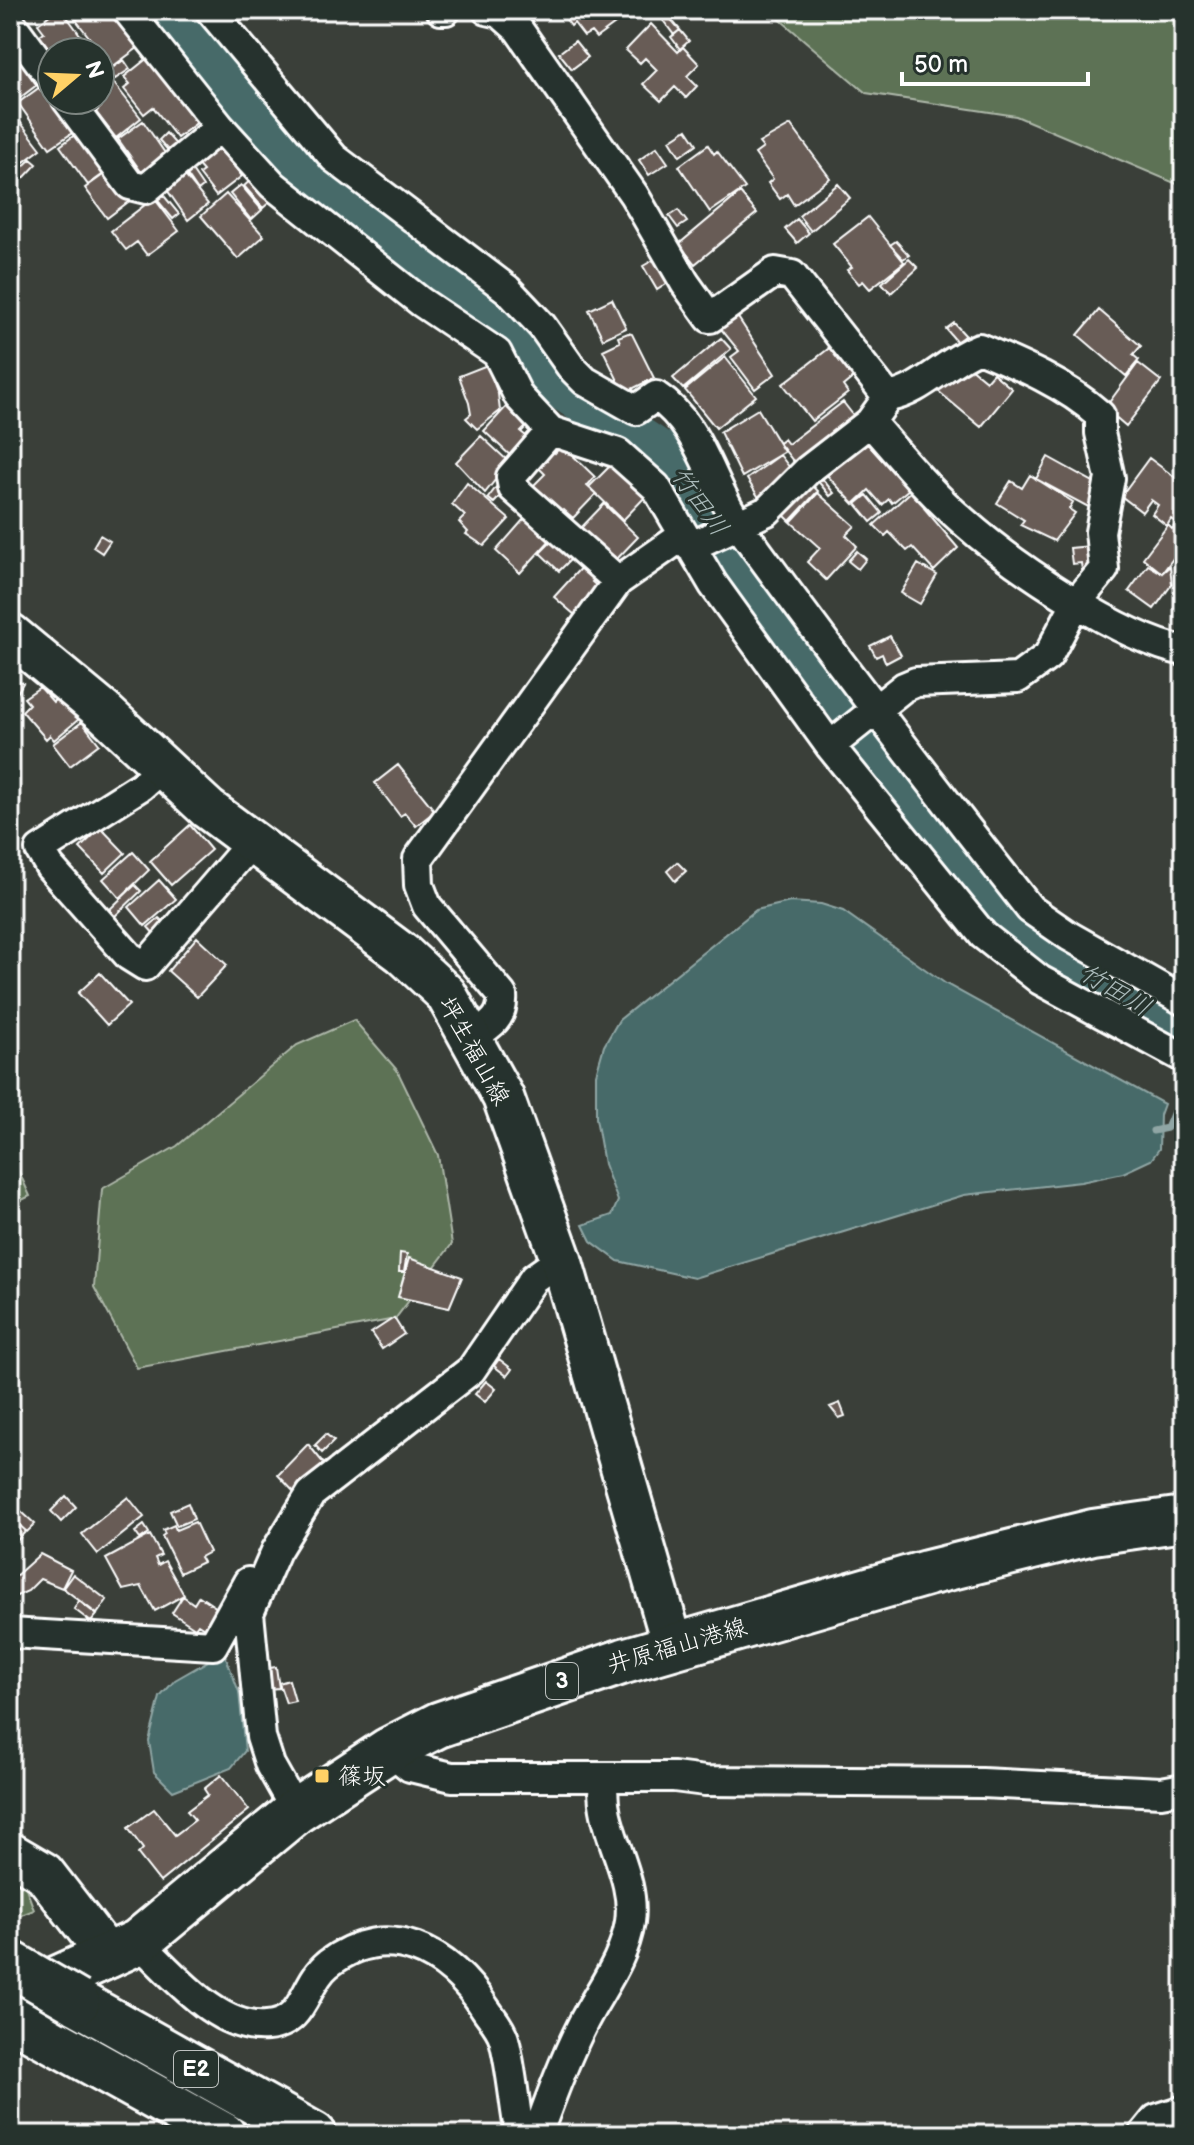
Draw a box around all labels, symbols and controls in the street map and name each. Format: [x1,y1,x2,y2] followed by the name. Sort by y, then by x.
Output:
[36,36,116,116] north arrow
[902,36,1088,86] scale bar
[914,50,968,79] text: 50 m
[78,58,109,82] text: N
[664,461,734,543] water label: 竹田川
[1074,958,1156,1024] water label: 竹田川
[432,991,516,1111] street label: 坪生福山線
[604,1612,750,1680] street label: 井原福山港線
[546,1663,578,1699] road number: 3
[338,1762,386,1791] place label: 篠坂
[313,1767,331,1785] marker: 篠坂
[174,2051,218,2087] road number: E2

